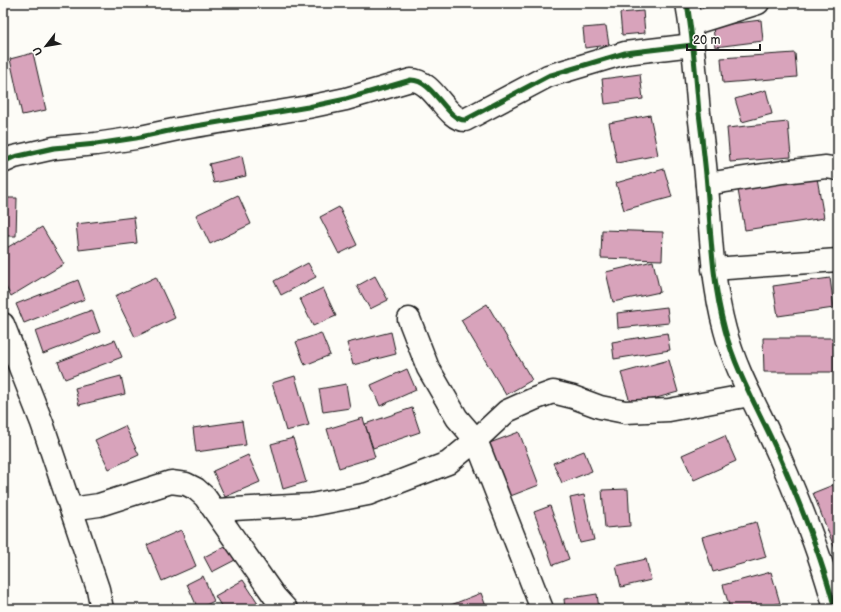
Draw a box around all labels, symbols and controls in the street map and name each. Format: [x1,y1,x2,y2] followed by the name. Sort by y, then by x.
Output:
[26,26,66,66] north arrow
[687,26,760,52] scale bar
[693,33,720,48] text: 20 m
[30,44,45,58] text: U

